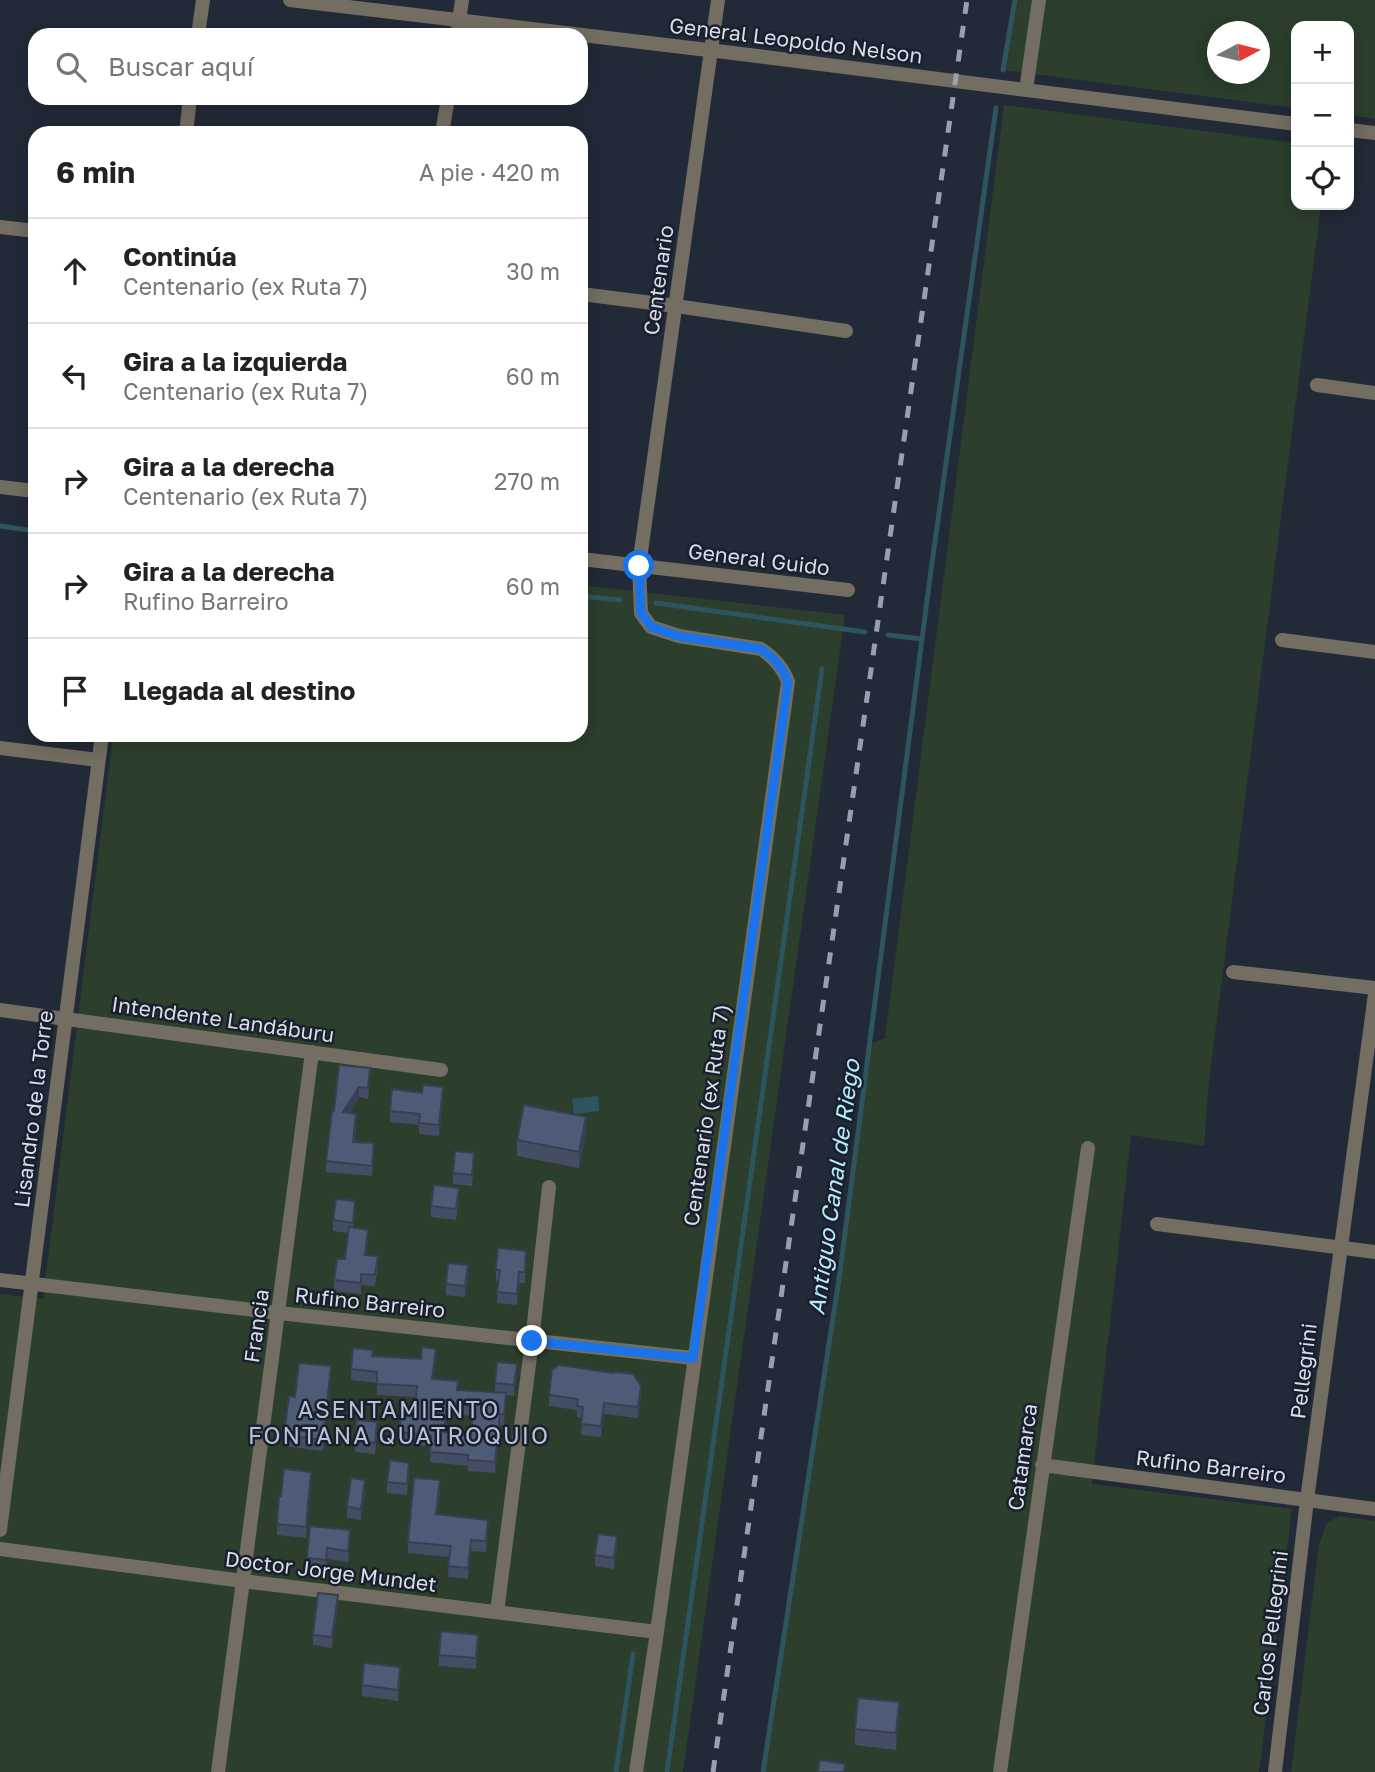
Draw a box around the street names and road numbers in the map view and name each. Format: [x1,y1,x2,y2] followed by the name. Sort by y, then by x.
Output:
[668,12,924,68] street label: General Leopoldo Nelson
[637,223,679,337] street label: Centenario
[687,537,831,581] street label: General Guido
[110,990,336,1048] street label: Intendente Landáburu
[678,1002,734,1228] street label: Centenario (ex Ruta 7)
[8,1009,58,1209] street label: Lisandro de la Torre
[293,1281,447,1323] street label: Rufino Barreiro
[238,1287,274,1365] street label: Francia
[1284,1322,1322,1420] street label: Pellegrini
[1002,1402,1042,1512] street label: Catamarca
[1134,1444,1288,1488] street label: Rufino Barreiro
[224,1545,438,1597] street label: Doctor Jorge Mundet
[1247,1549,1293,1717] street label: Carlos Pellegrini

